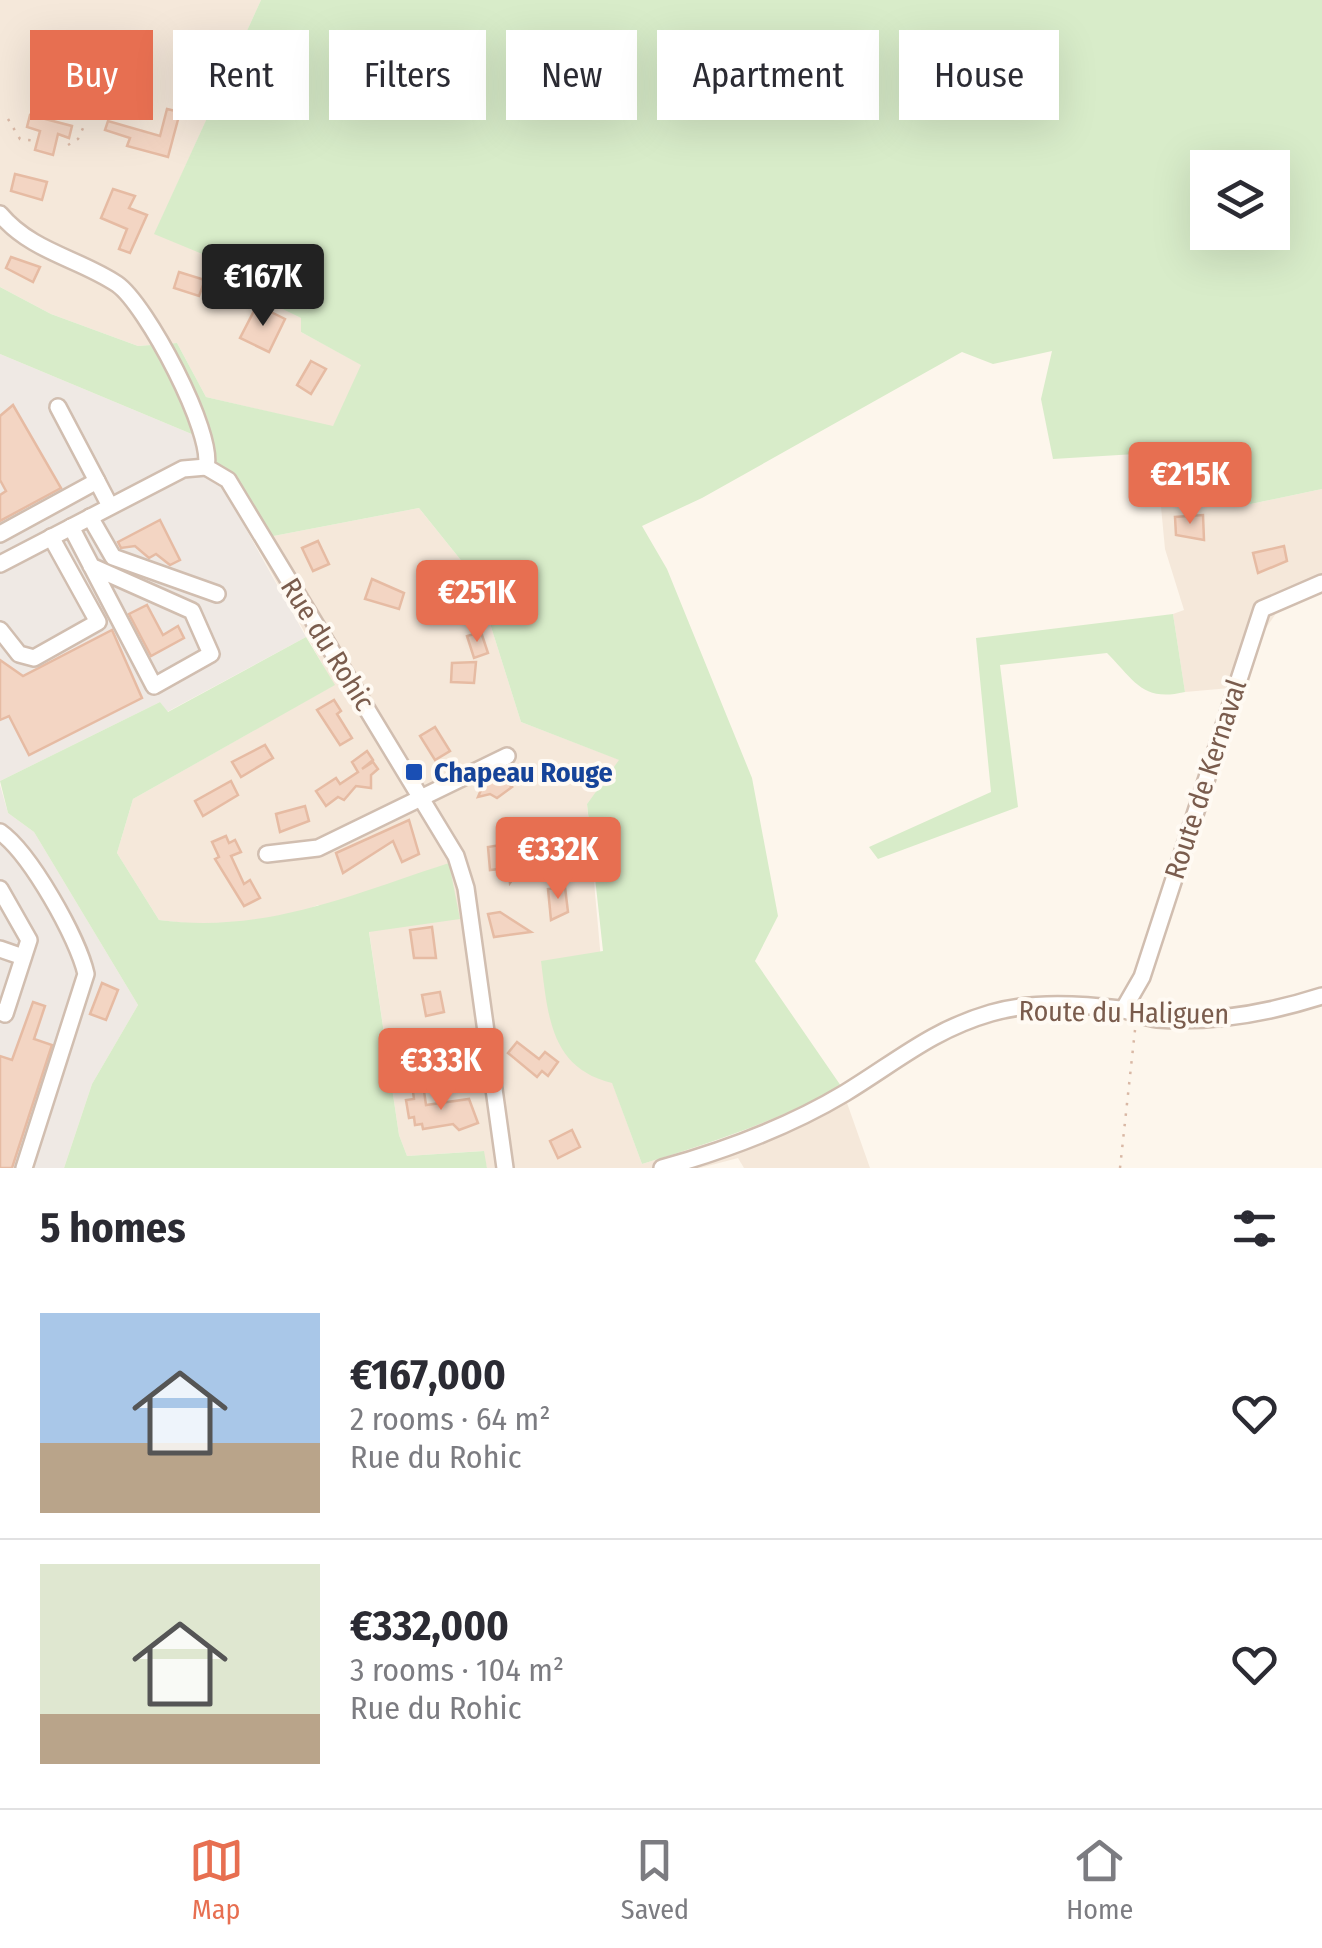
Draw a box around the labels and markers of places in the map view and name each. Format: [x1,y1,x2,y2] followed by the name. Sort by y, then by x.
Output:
[193,244,333,329] pin: €167K
[1120,442,1260,527] pin: €215K
[407,560,547,645] pin: €251K
[434,756,613,789] place label: Chapeau Rouge
[403,761,425,783] marker: Chapeau Rouge
[488,817,628,902] pin: €332K
[371,1028,511,1113] pin: €333K

